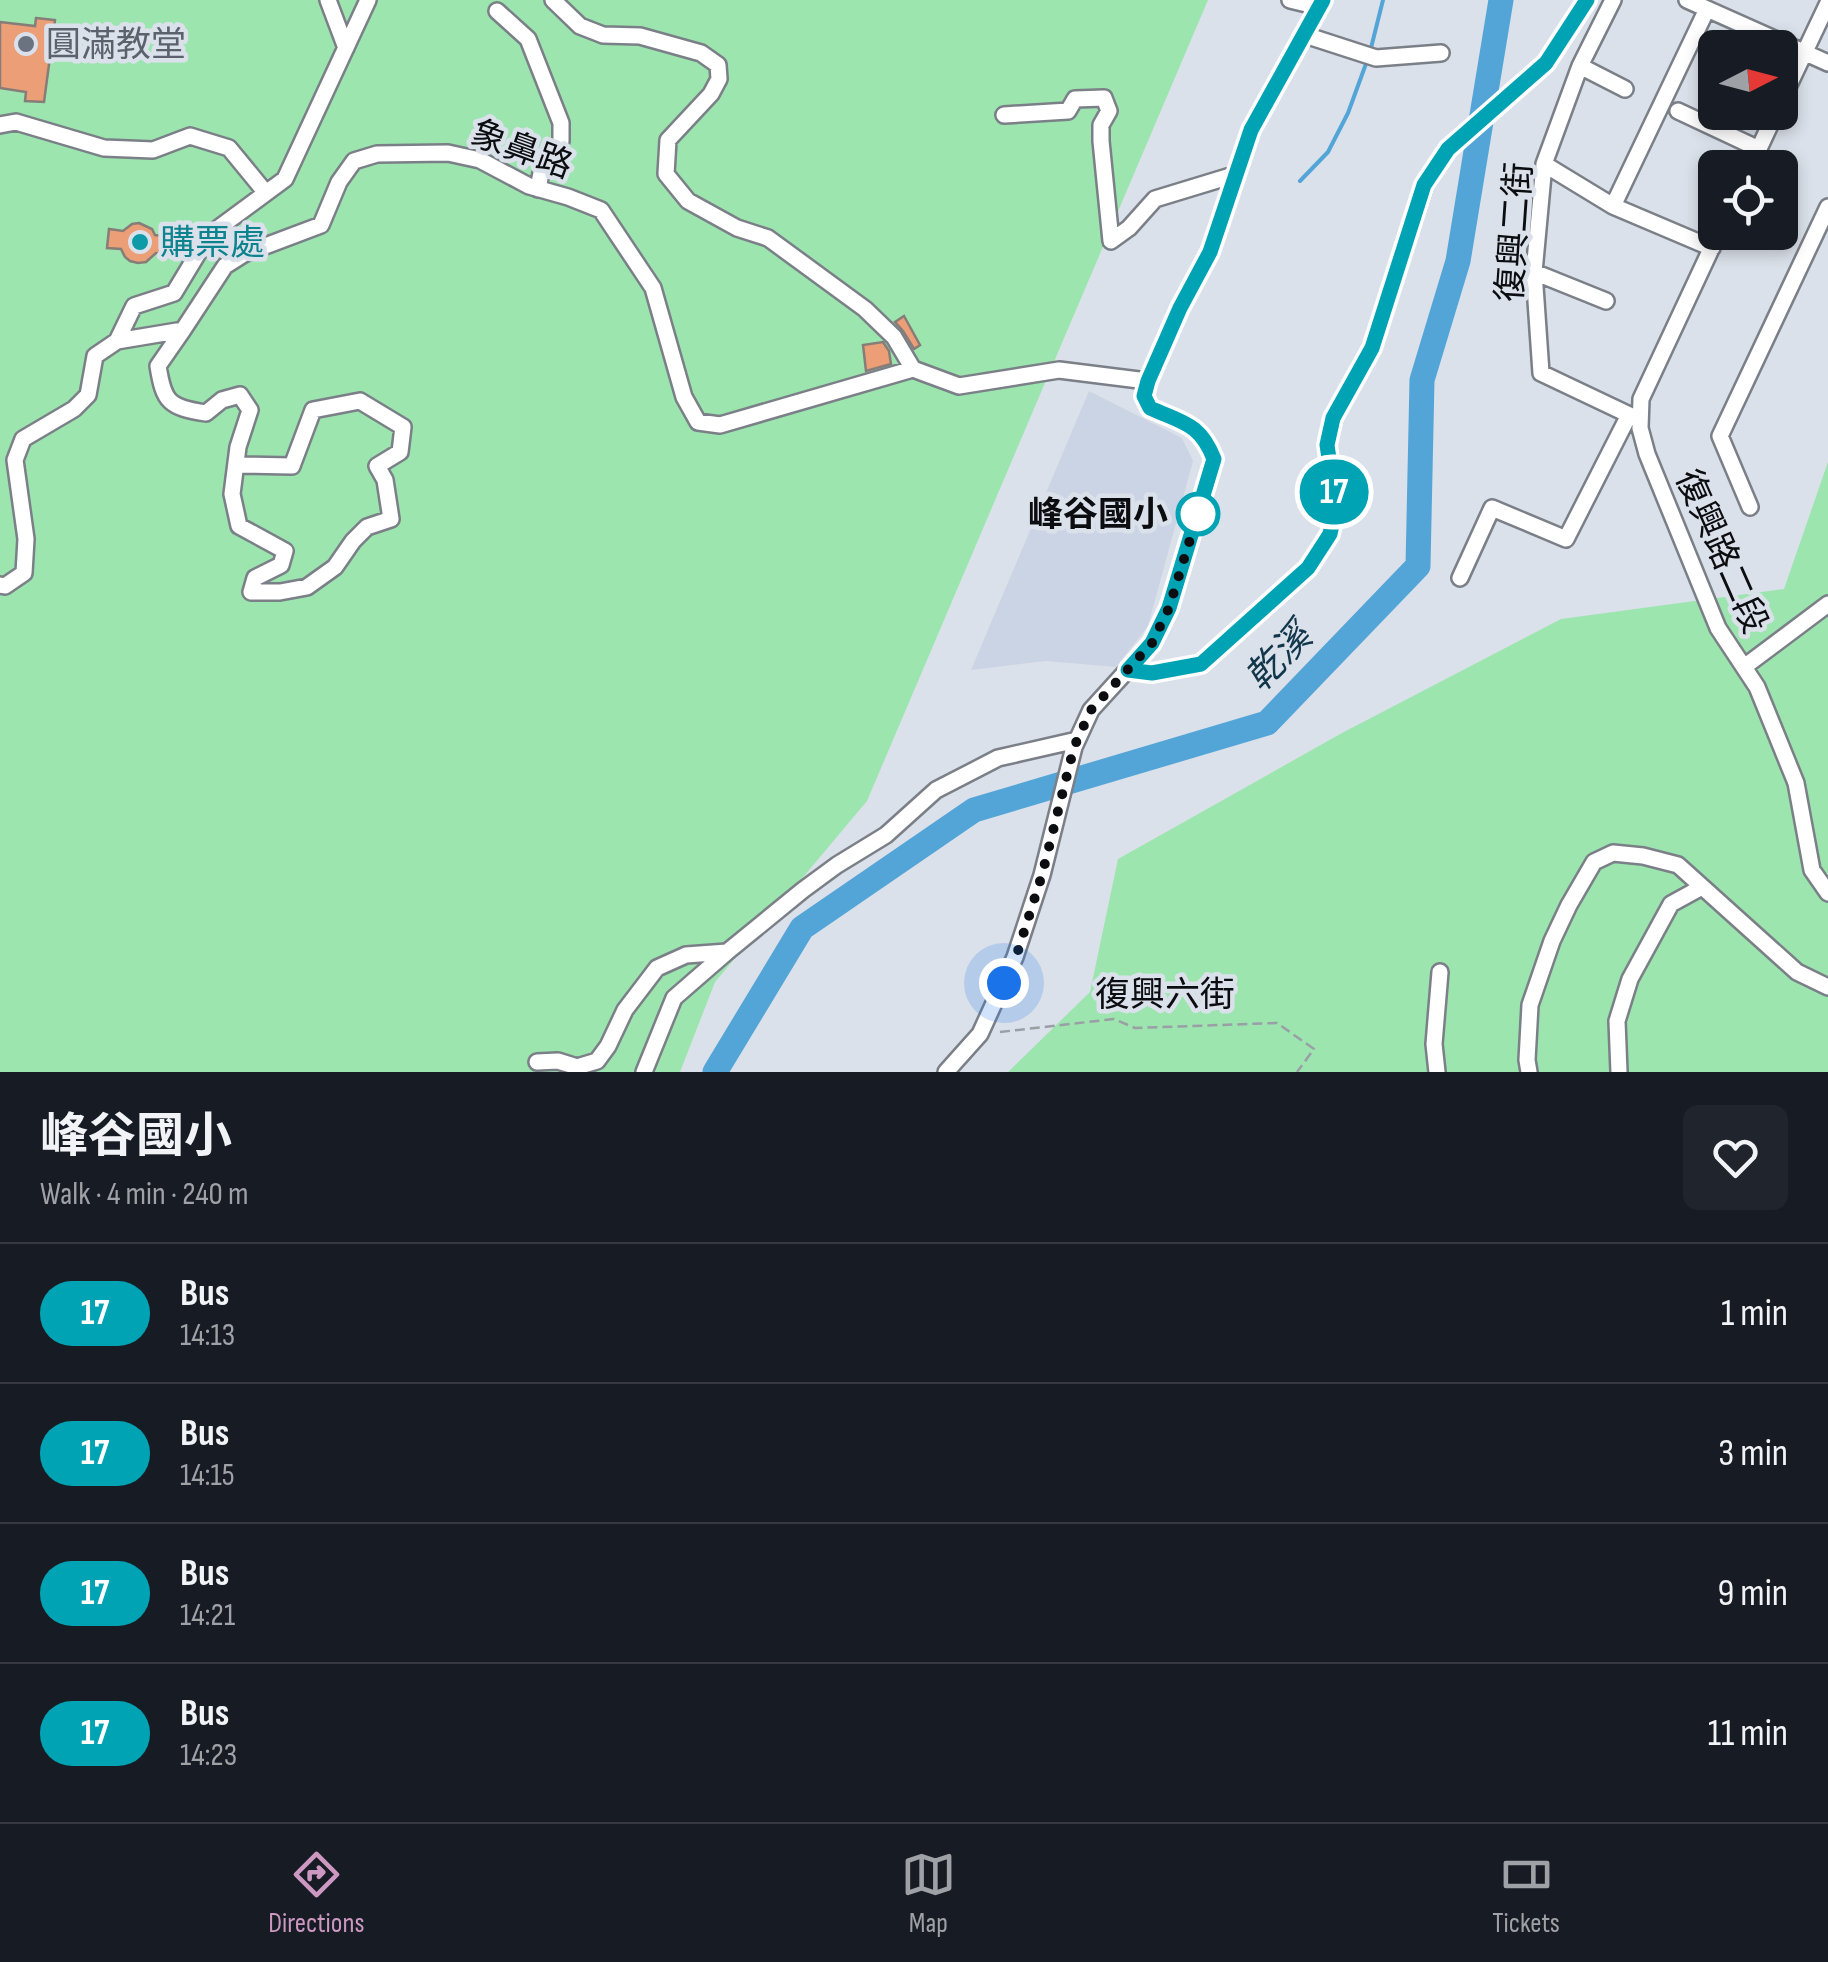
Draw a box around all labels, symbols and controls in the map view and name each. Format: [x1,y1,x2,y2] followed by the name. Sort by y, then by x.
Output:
[46,24,186,67] place label: 圓滿教堂
[1698,30,1798,130] north arrow
[1698,30,1798,250] map controls
[15,33,37,55] marker: 圓滿教堂
[465,112,578,189] street label: 象鼻路
[1698,150,1798,250] button: locate
[1489,161,1542,303] street label: 復興二街
[160,222,265,265] place label: 購票處
[129,231,151,253] marker: 購票處
[1289,460,1379,524] line badge: 17
[1665,463,1776,640] street label: 復興路二段
[1320,471,1348,514] text: 17
[1177,493,1219,535] marker: 峰谷國小
[1028,494,1168,537] place label: 峰谷國小
[1236,611,1325,701] water label: 乾溪
[979,958,1029,1008] your location
[1095,974,1235,1017] street label: 復興六街
[1683,1105,1788,1210] button: heart
[40,1109,232,1166] text: 峰谷國小
[40,1175,248,1214] text: Walk · 4 min · 240 m
[180,1271,229,1316] text: Bus
[1721,1291,1788,1336] text: 1 min
[81,1292,109,1335] text: 17
[180,1316,235,1355] text: 14:13
[180,1411,229,1456] text: Bus
[1718,1431,1788,1476] text: 3 min
[81,1432,109,1475] text: 17
[180,1456,235,1495] text: 14:15
[180,1551,229,1596] text: Bus
[1717,1571,1788,1616] text: 9 min
[81,1572,109,1615] text: 17
[180,1596,235,1635] text: 14:21
[180,1691,229,1736] text: Bus
[1708,1711,1788,1756] text: 11 min
[81,1712,109,1755] text: 17
[180,1736,237,1775] text: 14:23
[268,1847,364,1940] tab: Directions
[901,1847,956,1940] tab: Map
[1492,1847,1560,1940] tab: Tickets

